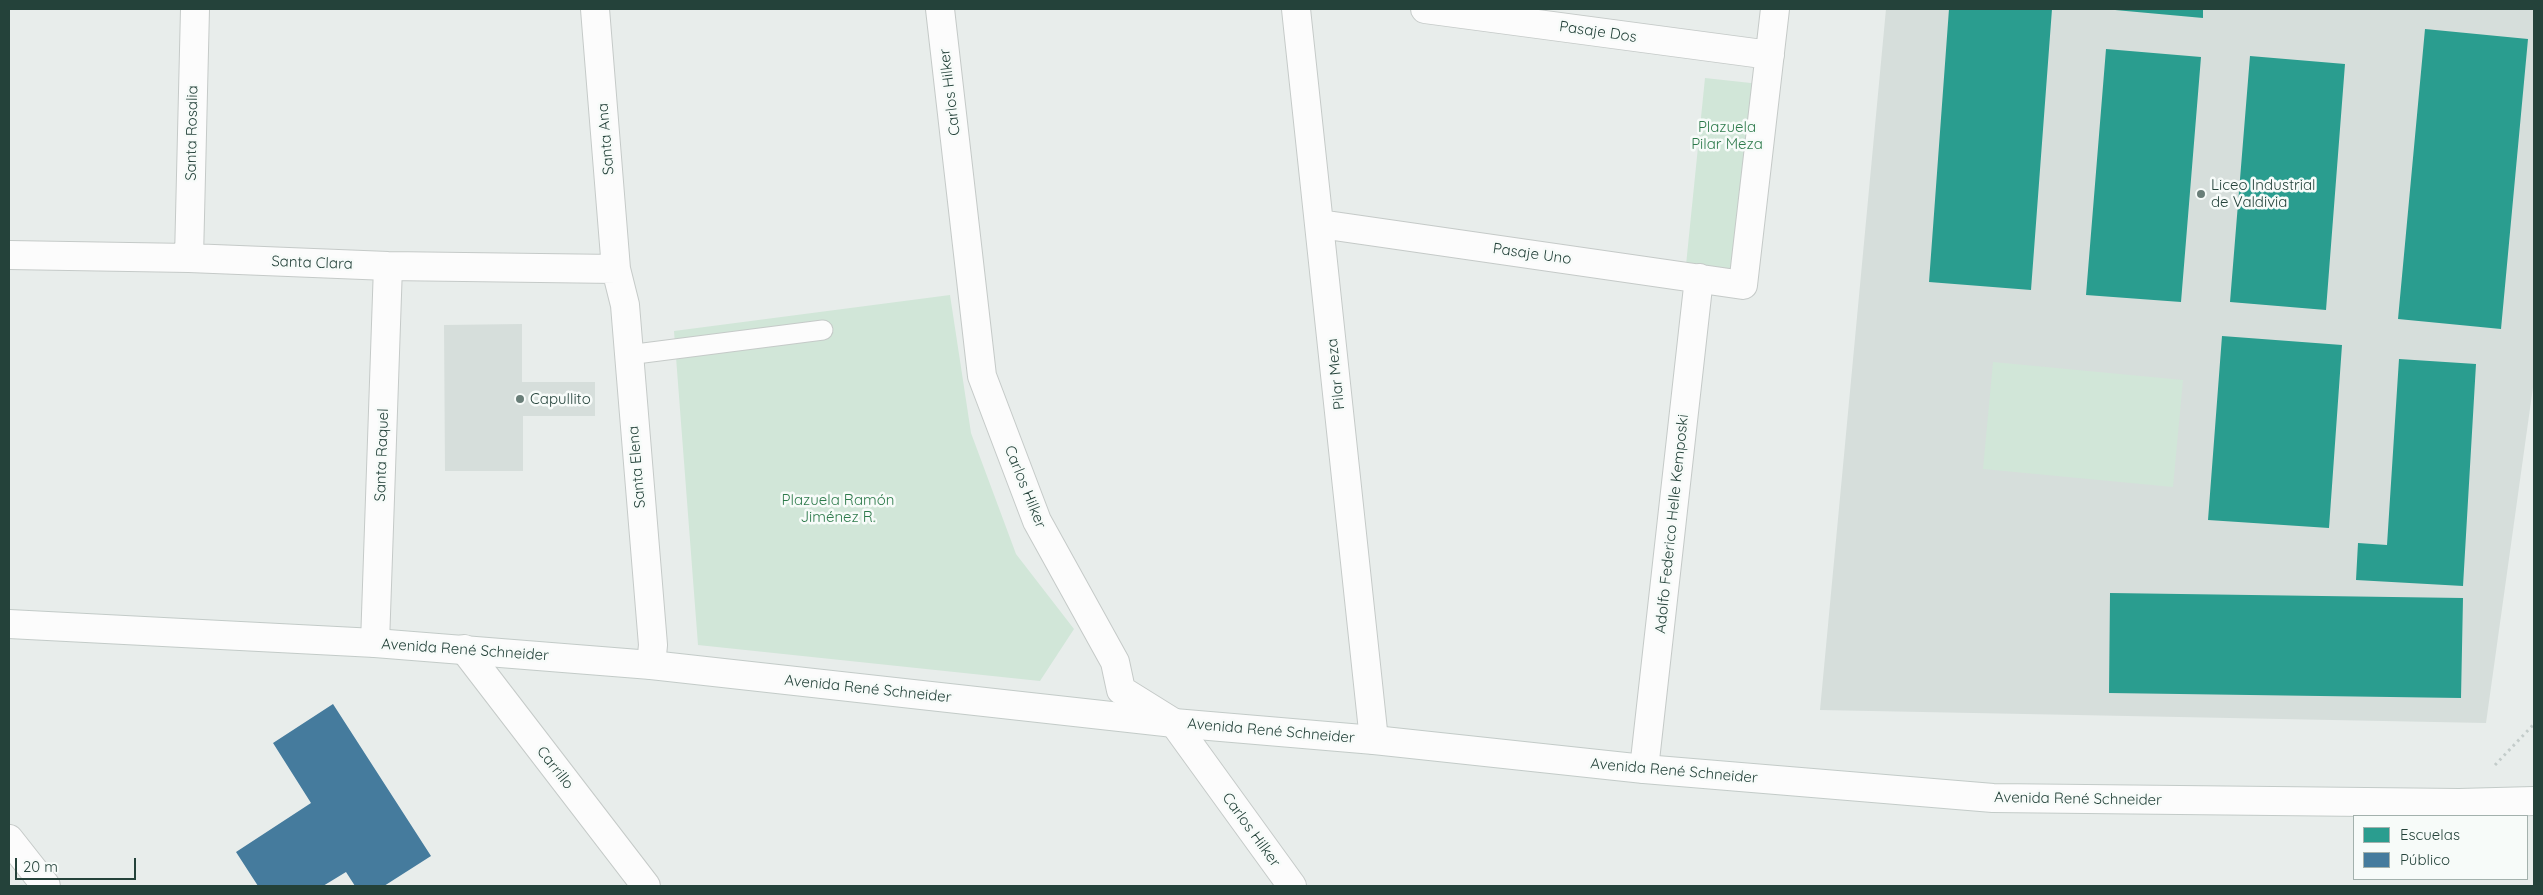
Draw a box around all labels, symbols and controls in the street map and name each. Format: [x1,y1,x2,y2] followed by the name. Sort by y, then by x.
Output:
[1558,18,1638,46] street label: Pasaje Dos
[936,47,964,137] street label: Carlos Hilker
[182,85,202,181] street label: Santa Rosalia
[594,102,618,176] street label: Santa Ana
[1691,118,1763,153] park label: Plazuela Pilar Meza
[2211,176,2316,211] place label: Liceo Industrial de Valdivia
[2195,188,2207,200] marker: Liceo Industrial de Valdivia
[1492,240,1572,268] street label: Pasaje Uno
[271,253,353,273] street label: Santa Clara
[1323,337,1349,411] street label: Pilar Meza
[530,390,591,408] place label: Capullito
[514,393,526,405] marker: Capullito
[371,408,393,502] street label: Santa Raquel
[1652,413,1692,635] street label: Adolfo Federico Helle Kemposki
[624,425,650,509] street label: Santa Elena
[1000,443,1050,531] street label: Carlos Hilker
[782,491,894,526] park label: Plazuela Ramón Jiménez R.
[381,635,549,665] street label: Avenida René Schneider
[784,671,952,707] street label: Avenida René Schneider
[1187,715,1355,747] street label: Avenida René Schneider
[533,743,577,793] street label: Carrillo
[1590,755,1758,787] street label: Avenida René Schneider
[1218,789,1284,871] street label: Carlos Hilker
[1994,789,2162,809] street label: Avenida René Schneider
[2353,815,2528,880] legend
[2400,825,2460,844] text: Escuelas
[18,848,139,880] scale bar
[2400,850,2450,869] text: Público
[23,857,58,876] text: 20 m

